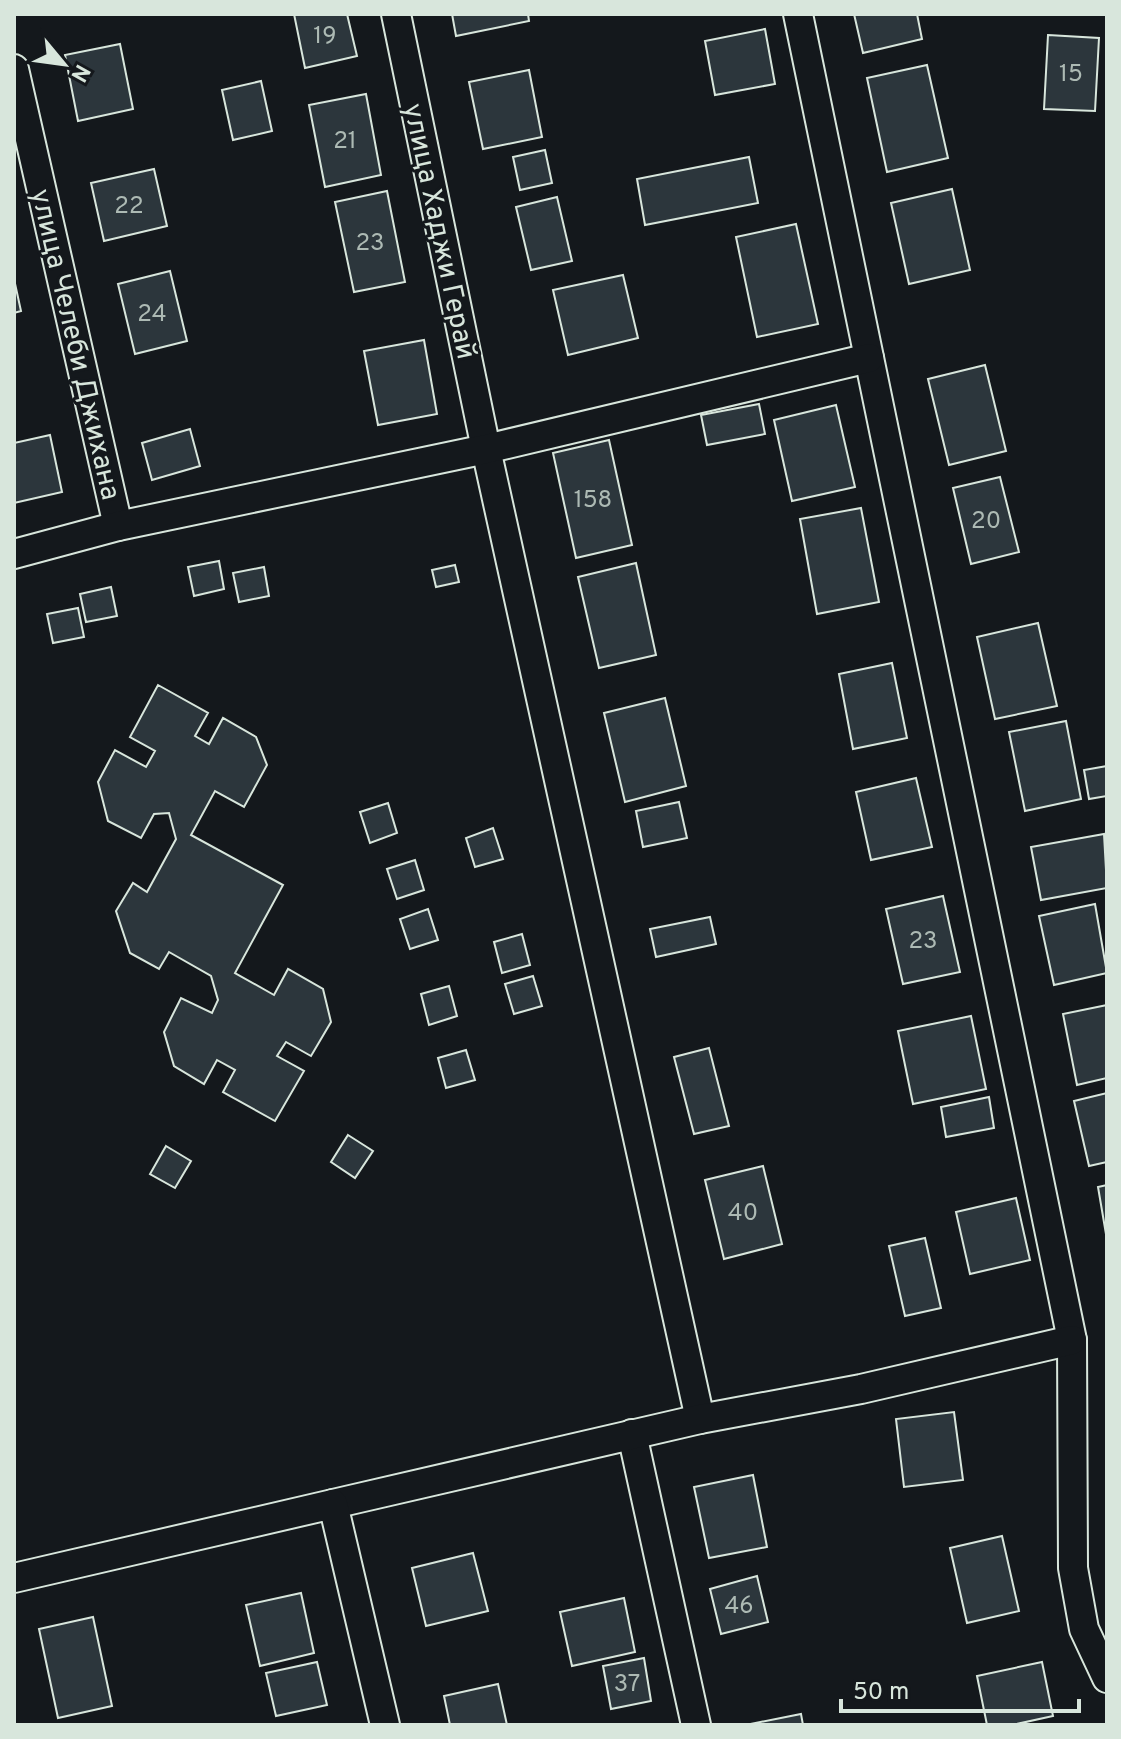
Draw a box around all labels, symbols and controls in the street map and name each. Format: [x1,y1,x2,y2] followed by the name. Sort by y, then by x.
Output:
[313,22,337,52] house number: 19
[24,24,104,104] north arrow
[64,59,95,86] text: N
[1059,60,1083,90] house number: 15
[393,100,483,363] street label: улица Хаджи Герай
[333,127,357,157] house number: 21
[21,186,127,504] street label: улица Челеби Джихана
[114,192,144,222] house number: 22
[355,229,385,259] house number: 23
[137,300,167,330] house number: 24
[574,486,612,516] house number: 158
[971,507,1001,537] house number: 20
[908,927,938,957] house number: 23
[728,1199,758,1229] house number: 40
[724,1592,754,1622] house number: 46
[841,1663,1079,1713] scale bar
[614,1670,640,1700] house number: 37
[853,1678,909,1708] text: 50 m

